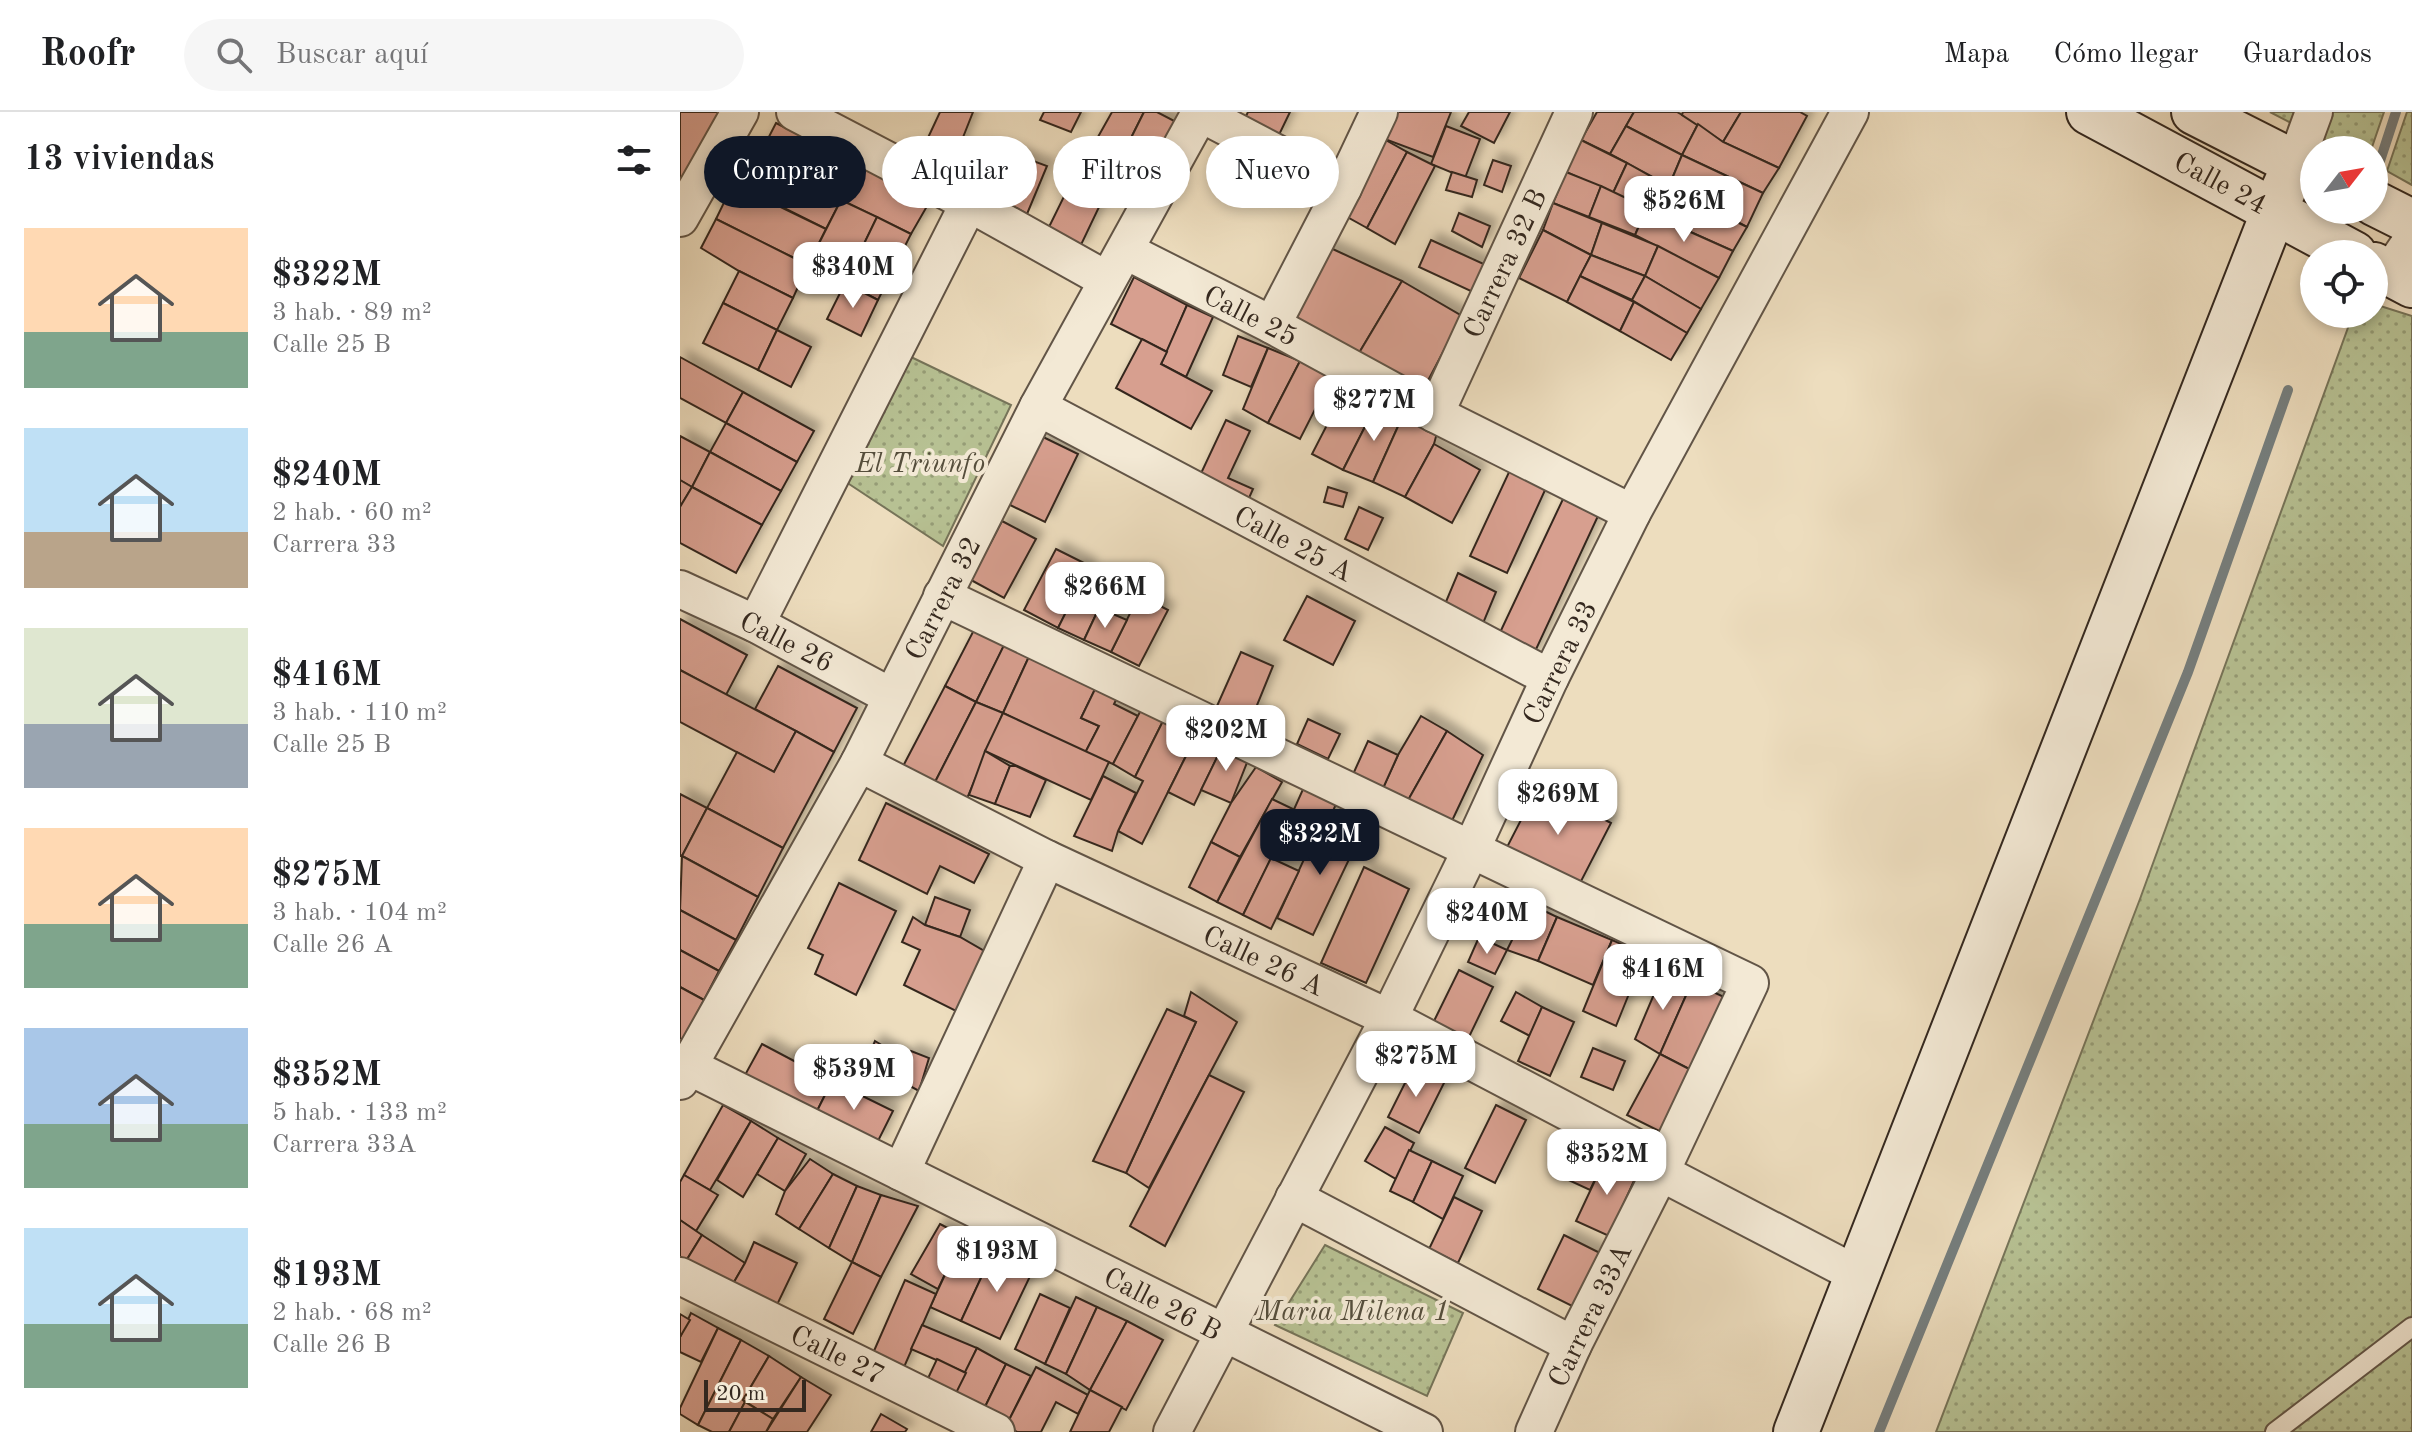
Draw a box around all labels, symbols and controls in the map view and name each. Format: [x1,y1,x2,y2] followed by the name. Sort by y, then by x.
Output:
[184,19,744,91] search box
[212,33,256,77] icon: search
[40,36,136,74] text: Roofr
[276,40,428,70] text: Buscar aquí
[1944,41,2009,69] text: Mapa
[2053,41,2198,69] text: Cómo llegar
[2242,41,2372,69] text: Guardados
[704,136,866,208] chip: Comprar
[882,136,1037,208] chip: Alquilar
[1053,136,1190,208] chip: Filtros
[1206,136,1339,208] chip: Nuevo
[2300,136,2388,224] north arrow
[2300,136,2388,328] map controls
[612,138,656,182] icon: filters
[24,143,214,177] text: 13 viviendas
[2168,149,2271,221] street label: Calle 24
[1628,176,1740,244] pin: $526M
[1460,185,1553,343] street label: Carrera 32 B
[1642,189,1726,215] text: $526M
[2300,240,2388,328] button: locate
[797,242,909,310] pin: $340M
[811,255,895,281] text: $340M
[272,259,381,293] text: $322M
[88,260,184,356] icon: home
[1198,282,1301,353] street label: Calle 25
[272,300,432,326] text: 3 hab. · 89 m²
[272,332,391,358] text: Calle 25 B
[1318,375,1430,443] pin: $277M
[1332,388,1416,414] text: $277M
[854,451,985,479] park label: El Triunfo
[272,459,381,493] text: $240M
[88,460,184,556] icon: home
[272,500,432,526] text: 2 hab. · 60 m²
[1229,503,1357,589] street label: Calle 25 A
[272,532,397,558] text: Carrera 33
[902,533,988,665] street label: Carrera 32
[1049,562,1161,630] pin: $266M
[1063,575,1147,601] text: $266M
[1520,597,1604,730] street label: Carrera 33
[734,608,837,679] street label: Calle 26
[272,659,381,693] text: $416M
[88,660,184,756] icon: home
[272,700,447,726] text: 3 hab. · 110 m²
[1170,705,1282,773] pin: $202M
[1184,718,1268,744] text: $202M
[272,732,391,758] text: Calle 25 B
[1502,769,1614,837] pin: $269M
[1516,782,1600,808] text: $269M
[1264,809,1376,877] pin: $322M
[1278,822,1362,848] text: $322M
[272,859,381,893] text: $275M
[88,860,184,956] icon: home
[1431,888,1543,956] pin: $240M
[272,900,447,926] text: 3 hab. · 104 m²
[1445,901,1529,927] text: $240M
[1198,923,1328,1003] street label: Calle 26 A
[272,932,393,958] text: Calle 26 A
[1607,944,1719,1012] pin: $416M
[1621,957,1705,983] text: $416M
[1360,1031,1472,1099] pin: $275M
[798,1044,910,1112] pin: $539M
[1374,1044,1458,1070] text: $275M
[812,1057,896,1083] text: $539M
[272,1059,381,1093] text: $352M
[88,1060,184,1156] icon: home
[272,1100,447,1126] text: 5 hab. · 133 m²
[1551,1129,1663,1197] pin: $352M
[272,1132,416,1158] text: Carrera 33A
[1565,1142,1649,1168] text: $352M
[941,1226,1053,1294] pin: $193M
[955,1239,1039,1265] text: $193M
[1545,1240,1638,1392] street label: Carrera 33A
[272,1259,381,1293] text: $193M
[88,1260,184,1356] icon: home
[1098,1264,1225,1347] street label: Calle 26 B
[1255,1299,1450,1327] park label: Maria Milena 1
[272,1300,432,1326] text: 2 hab. · 68 m²
[785,1322,888,1391] street label: Calle 27
[272,1332,391,1358] text: Calle 26 B
[704,1376,806,1412] scale bar
[716,1383,765,1405] text: 20 m

